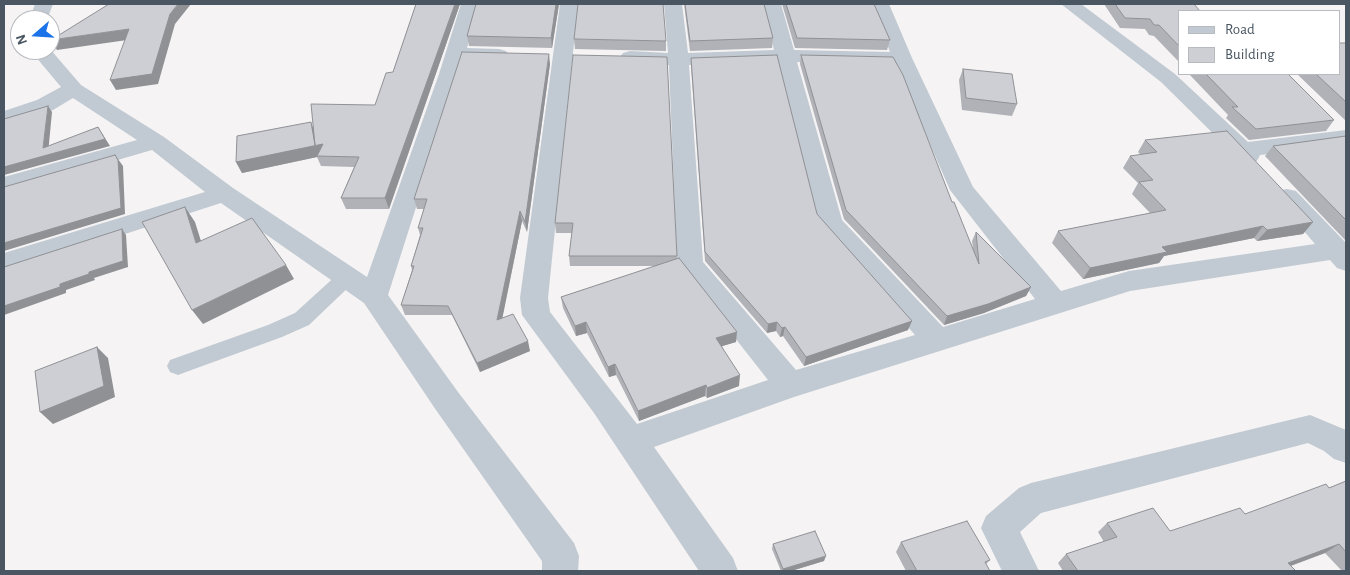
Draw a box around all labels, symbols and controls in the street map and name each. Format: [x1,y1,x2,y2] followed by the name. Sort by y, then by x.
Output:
[10,10,60,60] north arrow
[1178,10,1340,75] legend
[1225,22,1255,37] text: Road
[14,33,30,46] text: N
[1225,47,1275,62] text: Building

